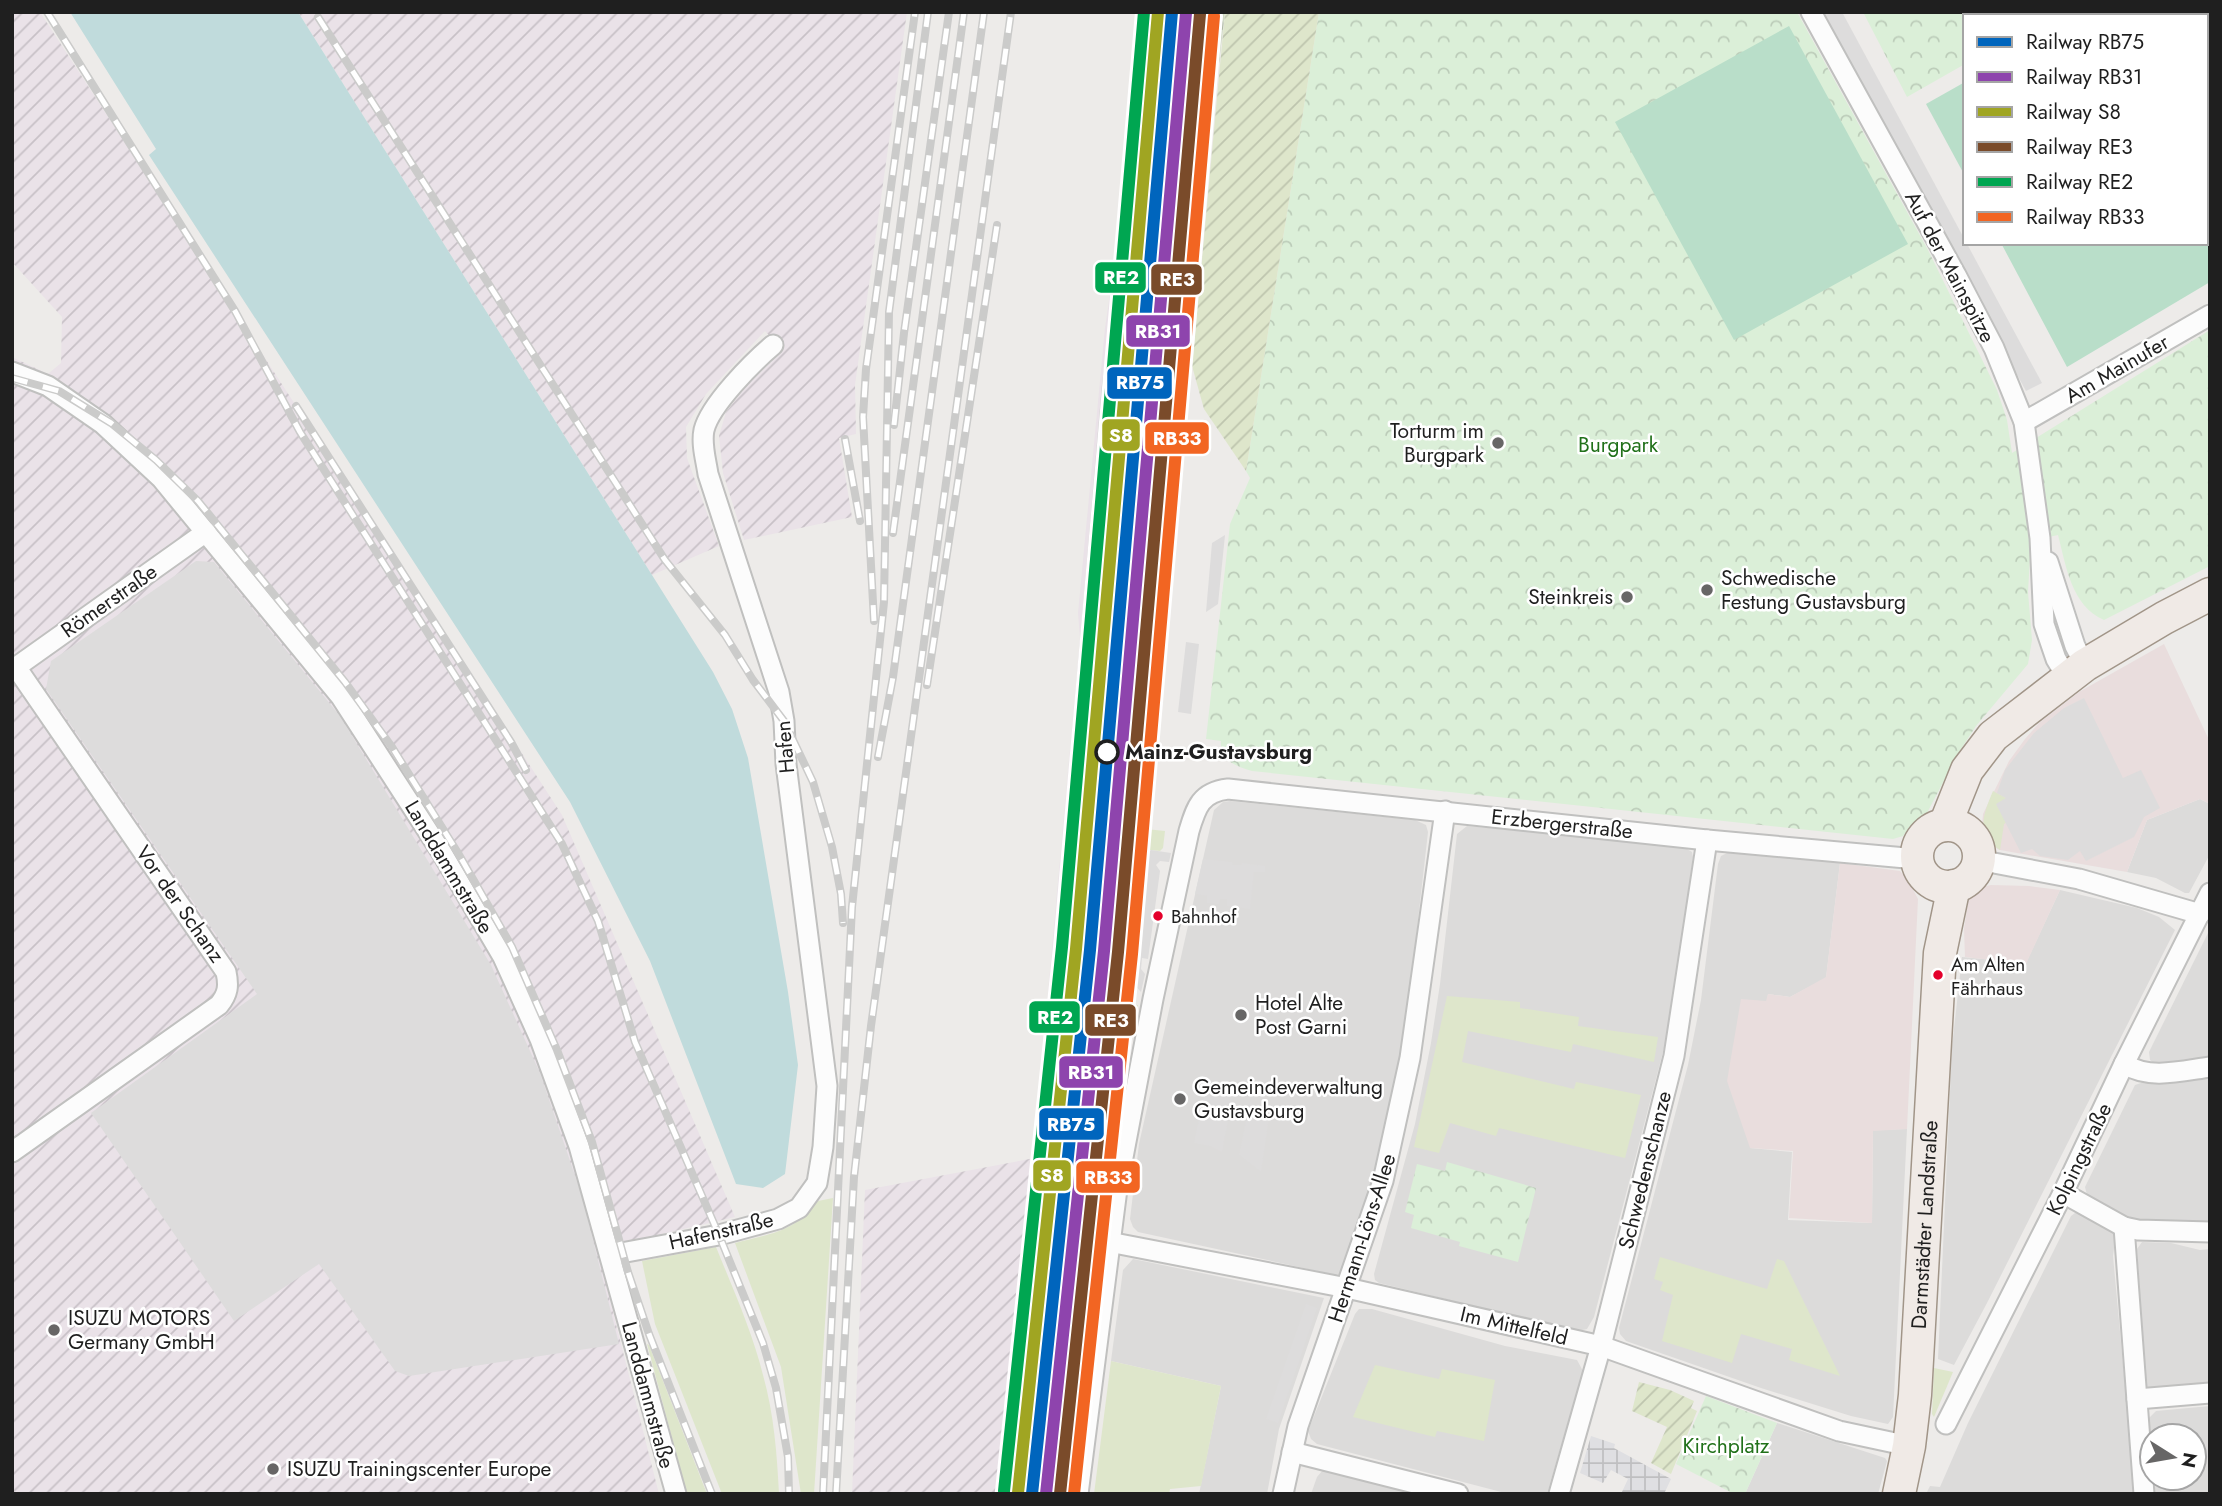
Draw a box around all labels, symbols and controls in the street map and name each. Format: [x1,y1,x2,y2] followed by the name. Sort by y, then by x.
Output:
[1963,14,2208,245] legend
[2026,27,2144,57] text: Railway RB75
[2026,62,2142,92] text: Railway RB31
[2026,97,2121,127] text: Railway S8
[2026,132,2133,162] text: Railway RE3
[2026,167,2133,197] text: Railway RE2
[1897,186,2003,348] street label: Auf der Mainspitze
[2026,202,2144,232] text: Railway RB33
[1094,261,1147,294] line badge: RE2
[1150,263,1203,296] line badge: RE3
[1103,264,1139,291] text: RE2
[1159,266,1195,293] text: RE3
[1125,314,1191,348] line badge: RB31
[1135,318,1181,345] text: RB31
[2060,327,2175,411] street label: Am Mainufer
[1106,366,1173,400] line badge: RB75
[1116,369,1164,396] text: RB75
[1390,416,1485,470] place label: Torturm im Burgpark
[1101,418,1141,452] line badge: S8
[1144,421,1210,455] line badge: RB33
[1109,422,1133,449] text: S8
[1153,425,1201,452] text: RB33
[1578,430,1659,460] park label: Burgpark
[1490,435,1506,451] marker: Torturm im Burgpark
[55,557,163,645] street label: Römerstraße
[1721,563,1906,617] place label: Schwedische Festung Gustavsburg
[1528,582,1613,612] place label: Steinkreis
[1699,582,1715,598] marker: Schwedische Festung Gustavsburg
[1619,589,1635,605] marker: Steinkreis
[768,719,802,775] street label: Hafen
[1125,737,1312,767] place label: Mainz-Gustavsburg
[1095,740,1119,764] marker: Mainz-Gustavsburg
[397,795,501,940] street label: Landdammstraße
[1490,802,1634,846] street label: Erzbergerstraße
[128,839,232,969] street label: Vor der Schanz
[1171,903,1237,930] place label: Bahnhof
[1151,909,1165,923] marker: Bahnhof
[1951,951,2025,1002] place label: Am Alten Fährhaus
[1931,968,1945,982] marker: Am Alten Fährhaus
[1255,988,1347,1042] place label: Hotel Alte Post Garni
[1028,1000,1081,1034] line badge: RE2
[1084,1003,1137,1037] line badge: RE3
[1037,1004,1073,1031] text: RE2
[1093,1007,1129,1034] text: RE3
[1233,1007,1249,1023] marker: Hotel Alte Post Garni
[1058,1055,1124,1089] line badge: RB31
[1068,1059,1114,1086] text: RB31
[1194,1072,1383,1126] place label: Gemeindeverwaltung Gustavsburg
[1611,1088,1679,1252] street label: Schwedenschanze
[1172,1091,1188,1107] marker: Gemeindeverwaltung Gustavsburg
[2039,1098,2119,1220] street label: Kolpingstraße
[1038,1107,1105,1141] line badge: RB75
[1047,1111,1095,1138] text: RB75
[1904,1119,1946,1330] street label: Darmstädter Landstraße
[1321,1150,1404,1326] street label: Hermann-Löns-Allee
[1032,1159,1072,1192] line badge: S8
[1075,1160,1141,1194] line badge: RB33
[1040,1162,1064,1189] text: S8
[1084,1164,1132,1191] text: RB33
[666,1204,776,1258] street label: Hafenstraße
[1457,1299,1571,1353] street label: Im Mittelfeld
[68,1303,215,1357] place label: ISUZU MOTORS Germany GmbH
[614,1318,682,1472] street label: Landdammstraße
[46,1322,62,1338] marker: ISUZU MOTORS Germany GmbH
[2138,1422,2208,1492] north arrow
[1683,1431,1770,1461] park label: Kirchplatz
[2175,1450,2204,1470] text: N
[287,1454,552,1484] place label: ISUZU Trainingscenter Europe
[265,1461,281,1477] marker: ISUZU Trainingscenter Europe

